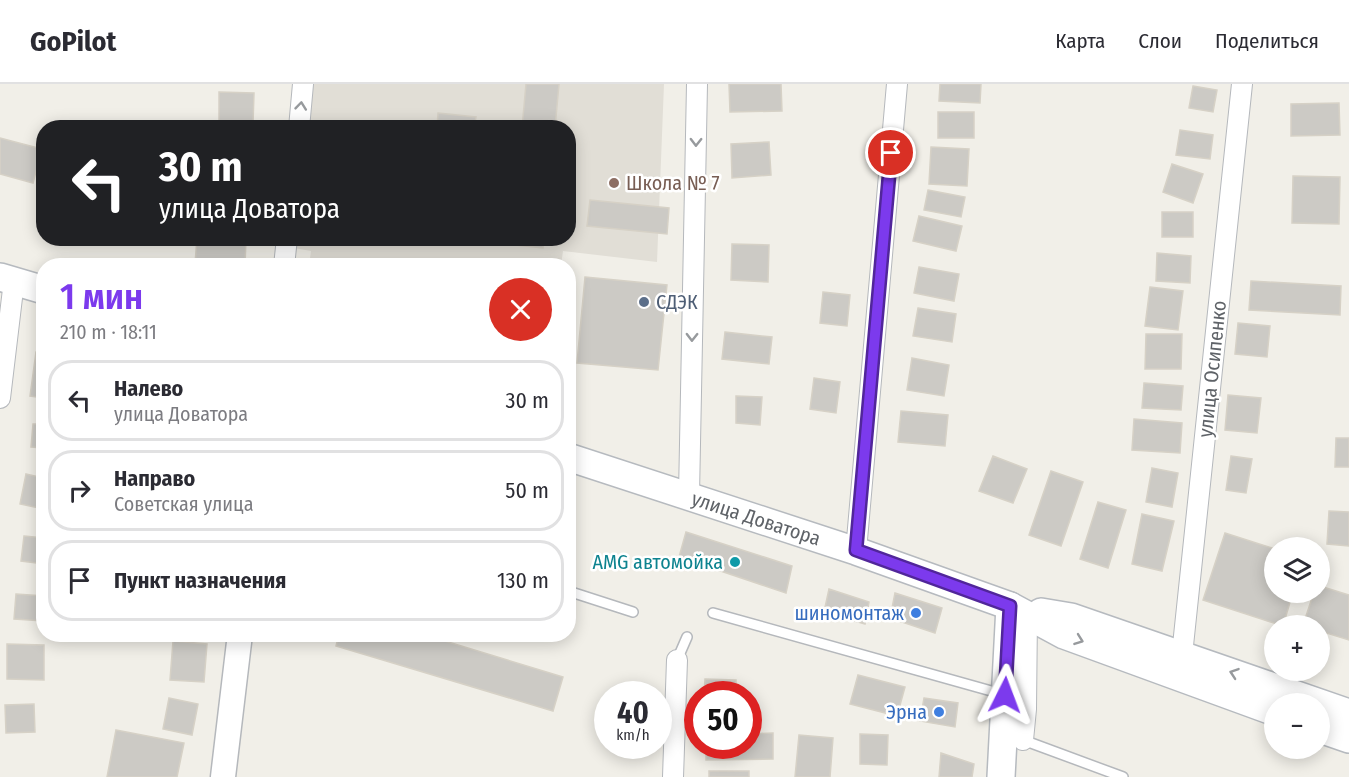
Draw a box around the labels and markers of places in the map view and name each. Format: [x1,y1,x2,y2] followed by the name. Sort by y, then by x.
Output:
[865,127,916,178] pin
[626,171,720,195] place label: Школа № 7
[607,176,621,190] marker: Школа № 7
[656,290,698,314] place label: СДЭК
[637,295,651,309] marker: СДЭК
[592,550,723,574] place label: AMG автомойка
[728,555,742,569] marker: AMG автомойка
[794,601,904,625] place label: шиномонтаж
[909,606,923,620] marker: шиномонтаж
[886,700,927,724] place label: Эрна
[932,705,946,719] marker: Эрна

